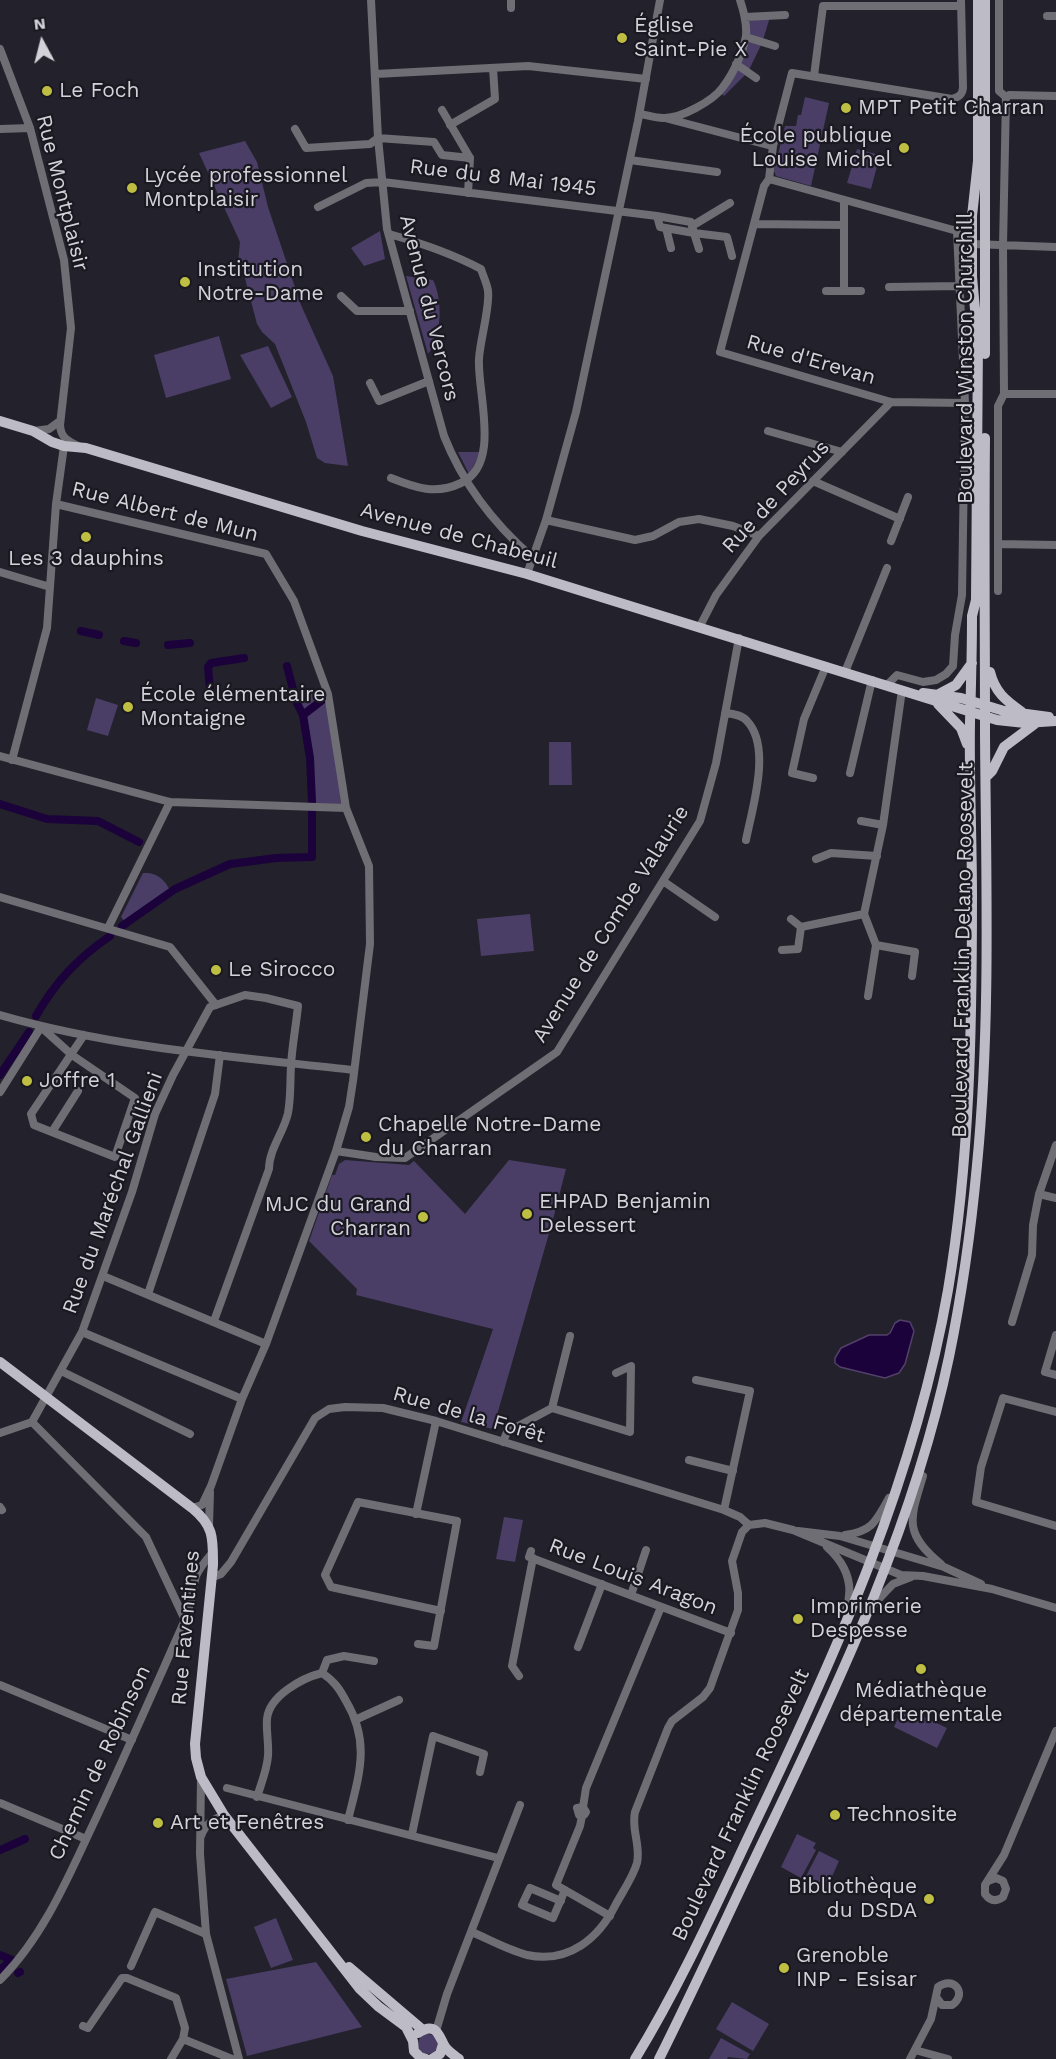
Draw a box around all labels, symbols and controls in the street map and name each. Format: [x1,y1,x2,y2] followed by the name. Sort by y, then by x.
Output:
[12,12,72,72] north arrow
[33,13,47,34] text: N
[634,13,747,63] place label: Église Saint-Pie X
[615,31,629,45] marker: Église Saint-Pie X
[59,78,140,104] place label: Le Foch
[40,84,54,98] marker: Le Foch
[858,95,1044,121] place label: MPT Petit Charran
[839,101,853,115] marker: MPT Petit Charran
[30,112,94,274] street label: Rue Montplaisir
[739,123,892,173] place label: École publique Louise Michel
[897,141,911,155] marker: École publique Louise Michel
[408,154,598,202] street label: Rue du 8 Mai 1945
[144,163,347,213] place label: Lycée professionnel Montplaisir
[125,181,139,195] marker: Lycée professionnel Montplaisir
[394,212,464,404] street label: Avenue du Vercors
[953,212,979,504] street label: Boulevard Winston Churchill
[197,257,324,307] place label: Institution Notre-Dame
[178,275,192,289] marker: Institution Notre-Dame
[744,330,878,390] street label: Rue d'Erevan
[717,435,835,559] street label: Rue de Peyrus
[69,477,261,547] street label: Rue Albert de Mun
[357,498,561,574] street label: Avenue de Chabeuil
[79,530,93,544] marker: Les 3 dauphins
[8,546,164,572] place label: Les 3 dauphins
[140,682,325,732] place label: École élémentaire Montaigne
[121,700,135,714] marker: École élémentaire Montaigne
[947,762,979,1138] street label: Boulevard Franklin Delano Roosevelt
[527,801,695,1047] street label: Avenue de Combe Valaurie
[228,957,335,983] place label: Le Sirocco
[209,963,223,977] marker: Le Sirocco
[39,1068,115,1094] place label: Joffre 1
[57,1069,169,1317] street label: Rue du Maréchal Gallieni
[20,1074,34,1088] marker: Joffre 1
[378,1112,601,1162] place label: Chapelle Notre-Dame du Charran
[359,1130,373,1144] marker: Chapelle Notre-Dame du Charran
[539,1189,711,1239] place label: EHPAD Benjamin Delessert
[265,1192,411,1242] place label: MJC du Grand Charran
[520,1207,534,1221] marker: EHPAD Benjamin Delessert
[416,1210,430,1224] marker: MJC du Grand Charran
[390,1381,548,1449] street label: Rue de la Forêt
[545,1533,721,1621] street label: Rue Louis Aragon
[167,1549,205,1707] street label: Rue Faventines
[810,1594,922,1644] place label: Imprimerie Despesse
[791,1612,805,1626] marker: Imprimerie Despesse
[44,1661,156,1865] street label: Chemin de Robinson
[914,1662,928,1676] marker: Médiathèque départementale
[667,1665,815,1945] street label: Boulevard Franklin Roosevelt
[839,1678,1003,1728] place label: Médiathèque départementale
[847,1802,957,1828] place label: Technosite
[828,1808,842,1822] marker: Technosite
[170,1810,324,1836] place label: Art et Fenêtres
[151,1816,165,1830] marker: Art et Fenêtres
[788,1874,917,1924] place label: Bibliothèque du DSDA
[922,1892,936,1906] marker: Bibliothèque du DSDA
[796,1943,917,1993] place label: Grenoble INP - Esisar
[777,1961,791,1975] marker: Grenoble INP - Esisar

